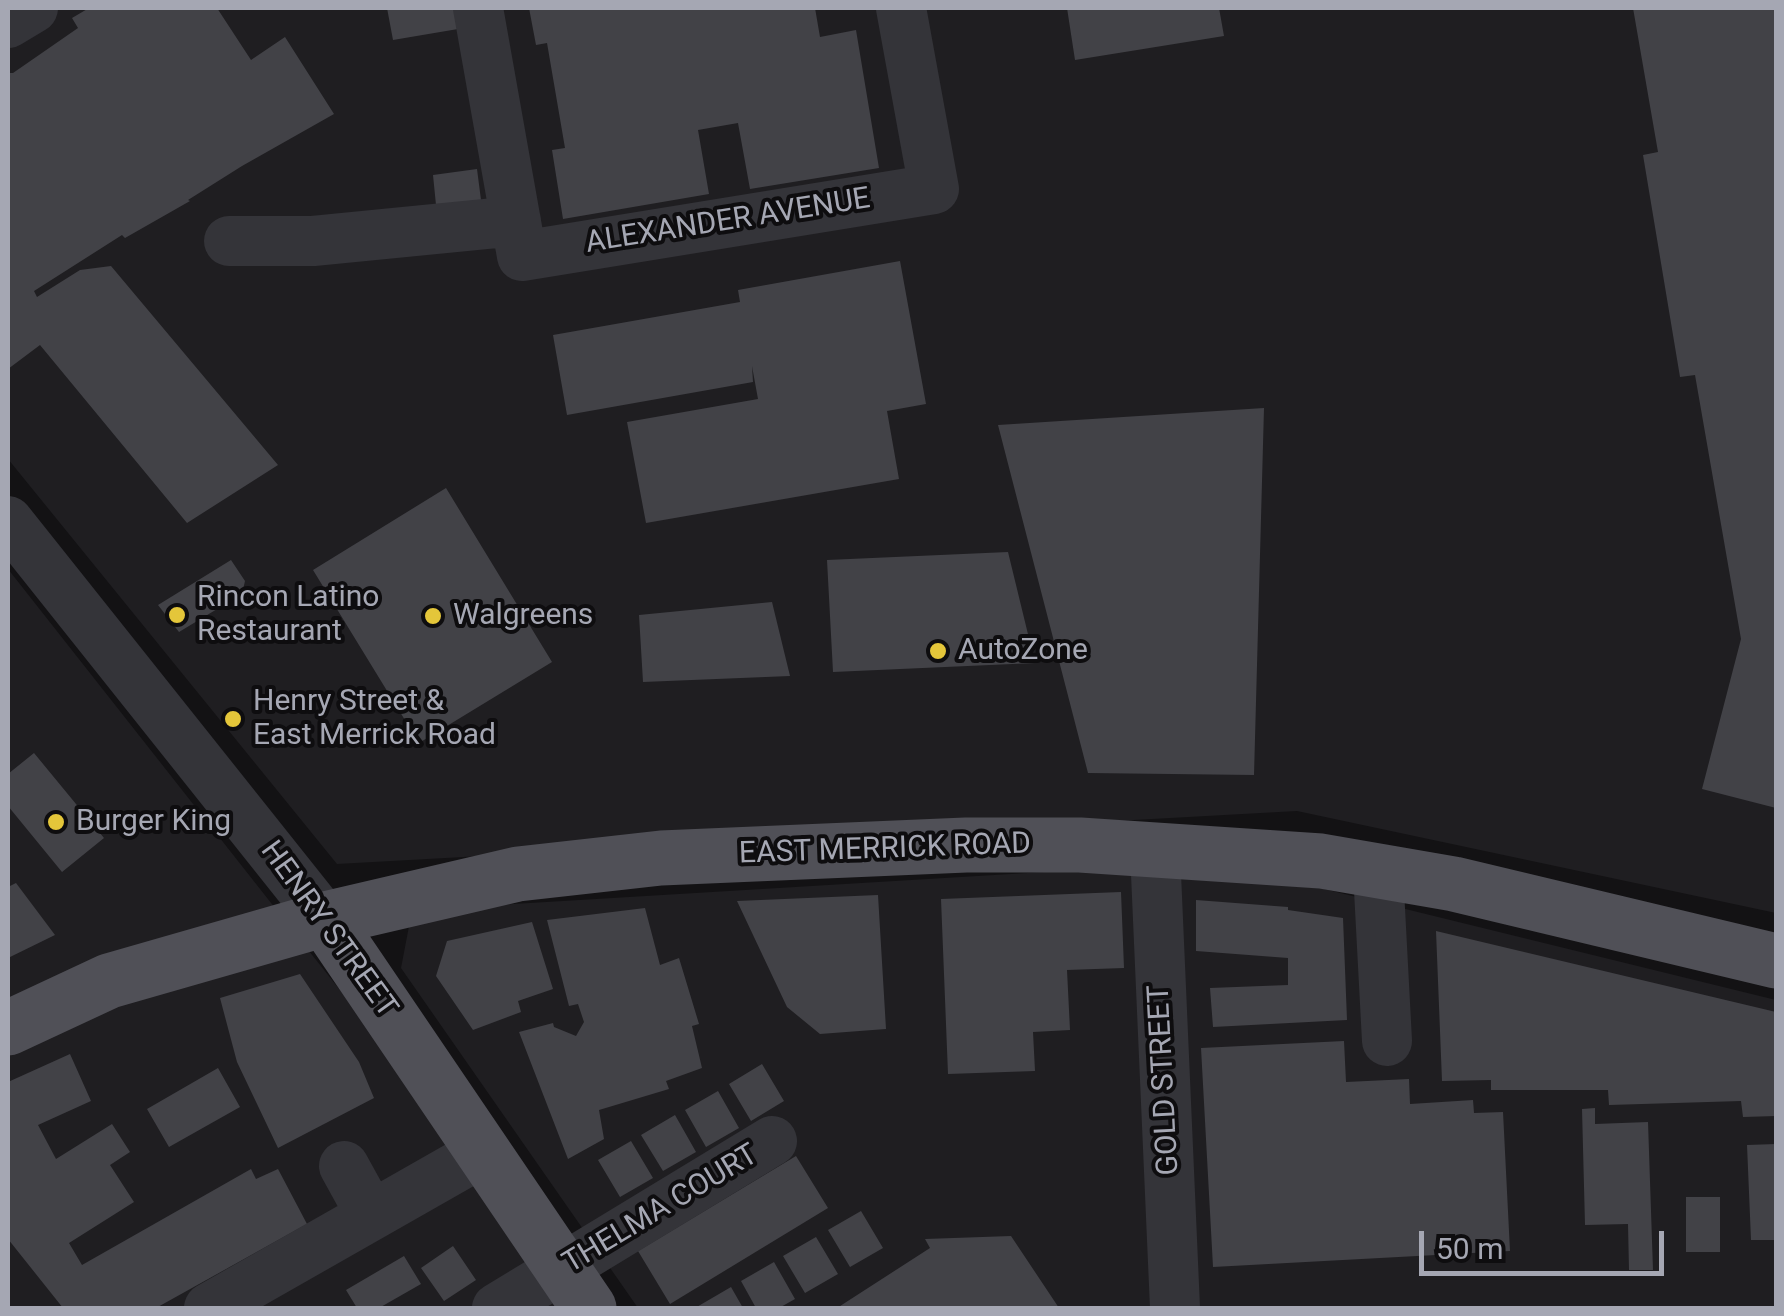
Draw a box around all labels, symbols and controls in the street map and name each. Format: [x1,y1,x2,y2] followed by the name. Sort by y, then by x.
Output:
[583,182,873,262] street label: ALEXANDER AVENUE
[197,580,379,650] place label: Rincon Latino Restaurant
[453,598,593,634] place label: Walgreens
[166,604,188,626] marker: Rincon Latino Restaurant
[422,605,444,627] marker: Walgreens
[958,633,1088,669] place label: AutoZone
[927,640,949,662] marker: AutoZone
[253,684,496,754] place label: Henry Street & East Merrick Road
[222,708,244,730] marker: Henry Street & East Merrick Road
[76,804,231,840] place label: Burger King
[45,811,67,833] marker: Burger King
[738,827,1032,873] street label: EAST MERRICK ROAD
[252,835,404,1025] street label: HENRY STREET
[1142,984,1188,1176] street label: GOLD STREET
[557,1138,765,1282] street label: THELMA COURT
[1424,1211,1669,1273] scale bar
[1436,1231,1503,1266] text: 50 m

